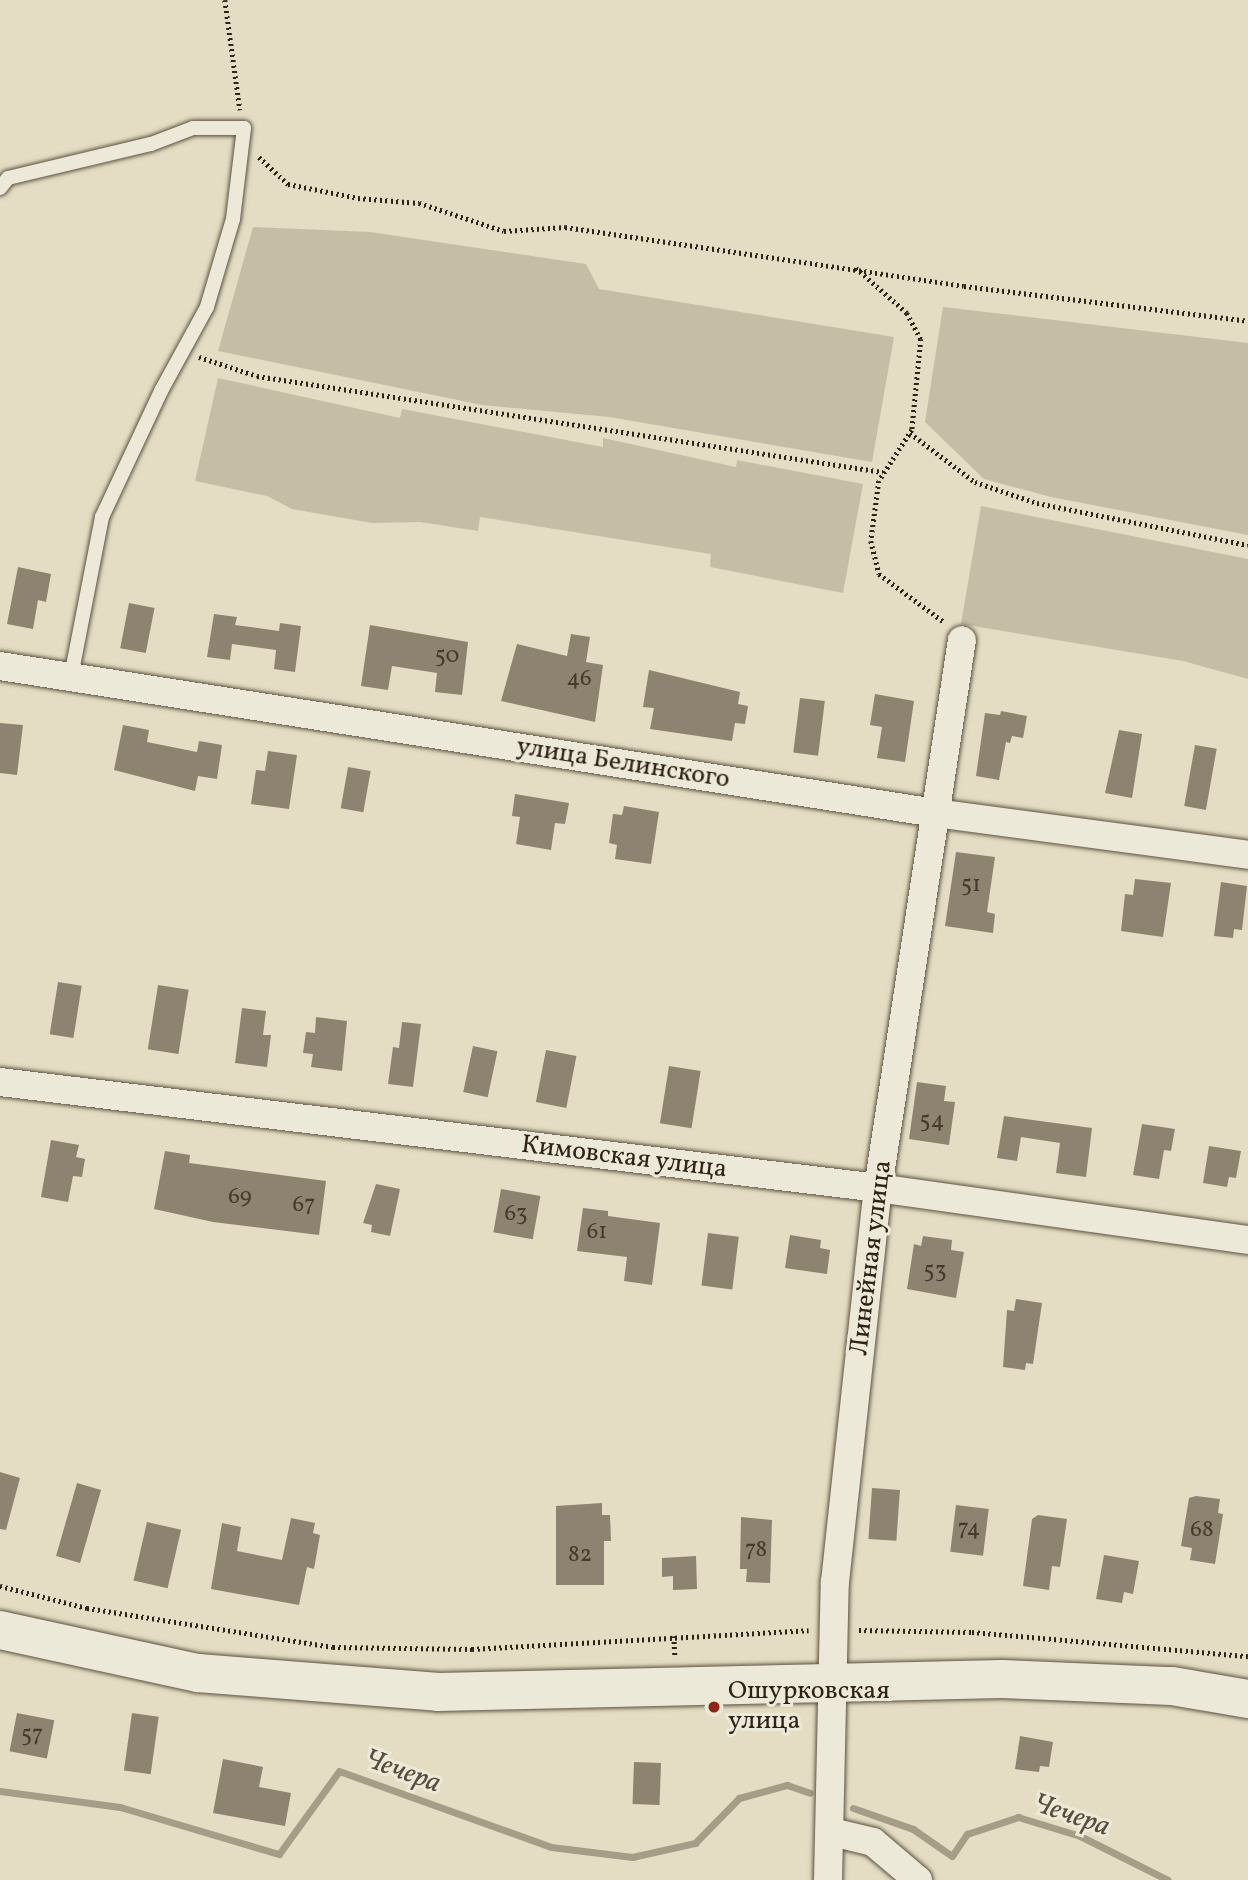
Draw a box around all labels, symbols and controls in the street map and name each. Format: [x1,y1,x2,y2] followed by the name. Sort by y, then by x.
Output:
[435,642,459,670] house number: 50
[566,665,592,693] house number: 46
[514,732,732,796] street label: улица Белинского
[961,871,981,899] house number: 51
[920,1107,944,1135] house number: 54
[519,1130,729,1186] street label: Кимовская улица
[844,1158,900,1358] street label: Линейная улица
[228,1183,252,1211] house number: 69
[293,1191,315,1219] house number: 67
[504,1200,528,1228] house number: 63
[587,1218,607,1246] house number: 61
[924,1257,946,1285] house number: 53
[958,1515,980,1543] house number: 74
[1190,1516,1214,1544] house number: 68
[745,1536,767,1564] house number: 78
[568,1541,592,1569] house number: 82
[728,1676,890,1738] place label: Ошурковская улица
[706,1699,722,1715] marker: Ошурковская улица
[21,1721,43,1749] house number: 57
[359,1743,445,1801] water label: Чечера
[1028,1787,1114,1845] water label: Чечера

